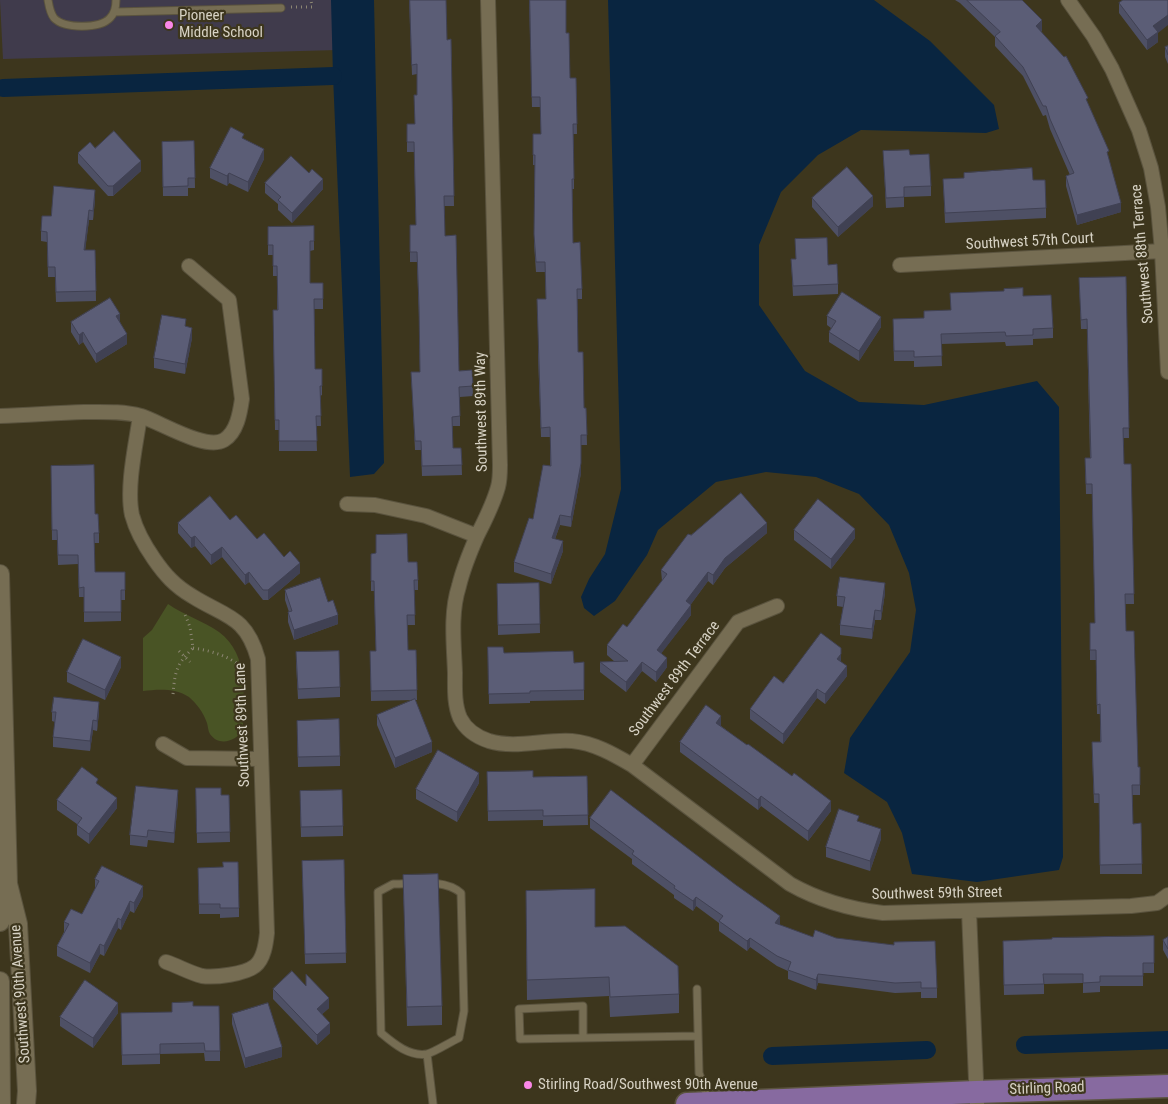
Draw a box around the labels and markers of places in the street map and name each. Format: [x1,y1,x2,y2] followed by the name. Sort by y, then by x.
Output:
[179,7,263,42] place label: Pioneer Middle School
[163,19,175,31] marker: Pioneer Middle School
[538,1076,758,1094] place label: Stirling Road/Southwest 90th Avenue
[522,1079,534,1091] marker: Stirling Road/Southwest 90th Avenue

